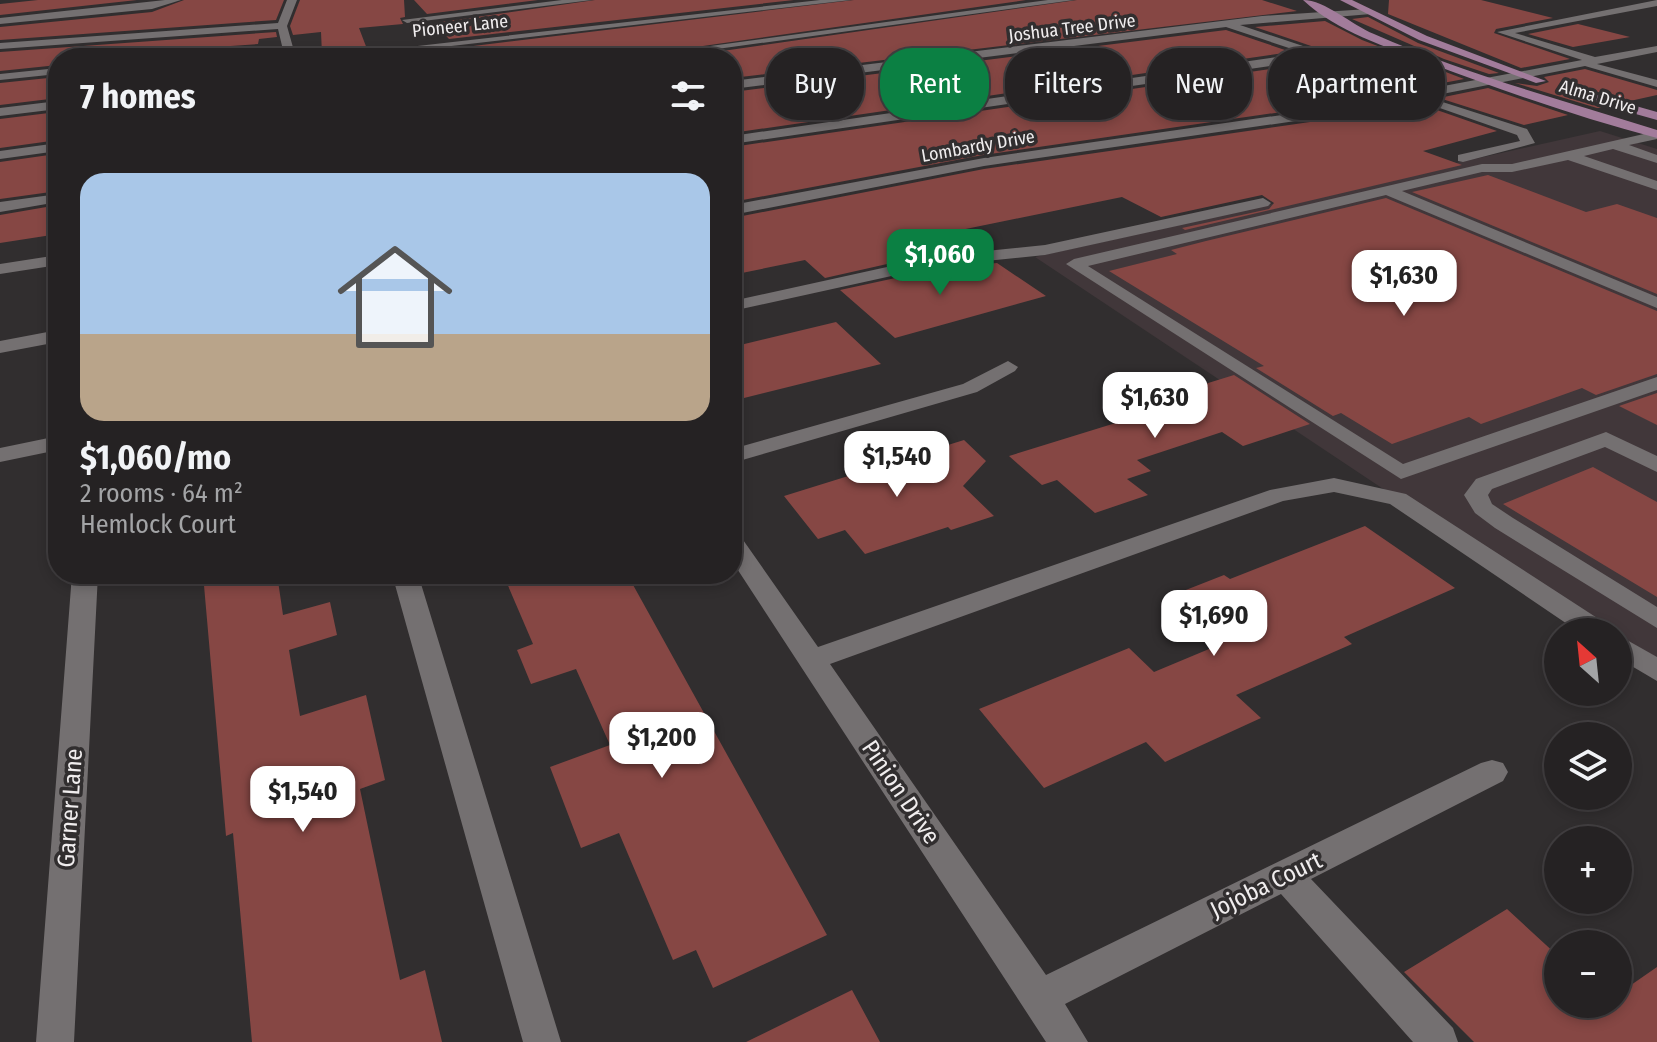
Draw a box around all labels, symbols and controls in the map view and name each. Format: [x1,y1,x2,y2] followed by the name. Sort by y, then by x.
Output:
[1007,9,1137,47] street label: Joshua Tree Drive
[411,10,509,42] street label: Pioneer Lane
[766,48,864,120] chip: Buy
[880,48,989,120] chip: Rent
[1005,48,1131,120] chip: Filters
[1147,48,1252,120] chip: New
[1268,48,1445,120] chip: Apartment
[666,74,710,118] icon: filters
[1557,75,1639,119] street label: Alma Drive
[80,76,196,117] text: 7 homes
[920,125,1037,167] street label: Lombardy Drive
[323,225,467,369] icon: home
[875,229,1005,297] pin: $1,060
[905,239,975,270] text: $1,060
[1339,250,1469,318] pin: $1,630
[1370,260,1438,291] text: $1,630
[1090,372,1220,440] pin: $1,630
[1121,382,1189,413] text: $1,630
[832,431,962,499] pin: $1,540
[80,437,231,478] text: $1,060/mo
[862,441,932,472] text: $1,540
[80,478,243,509] text: 2 rooms · 64 m²
[80,509,236,540] text: Hemlock Court
[1149,590,1279,658] pin: $1,690
[1179,600,1249,631] text: $1,690
[1544,618,1632,706] north arrow
[1544,618,1632,1018] map controls
[597,712,727,780] pin: $1,200
[627,722,697,753] text: $1,200
[1544,722,1632,810] button: layers
[856,735,946,849] street label: Pinion Drive
[52,748,88,868] street label: Garner Lane
[238,766,368,834] pin: $1,540
[268,776,338,807] text: $1,540
[1544,826,1632,914] button: +
[1206,846,1327,924] street label: Jojoba Court
[1544,930,1632,1018] button: −

